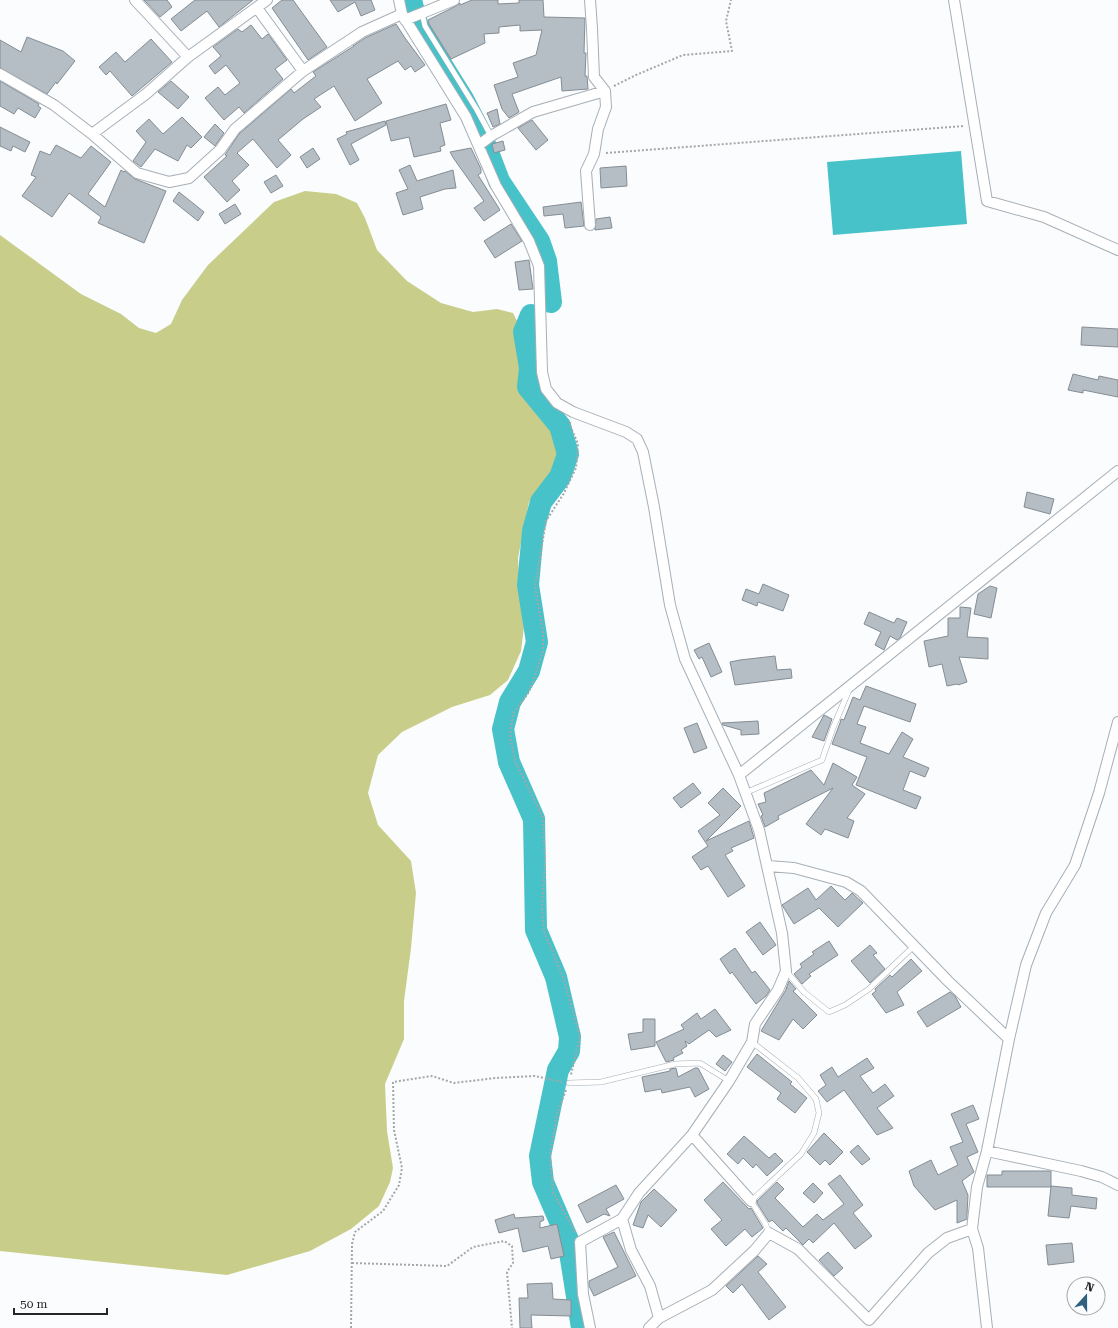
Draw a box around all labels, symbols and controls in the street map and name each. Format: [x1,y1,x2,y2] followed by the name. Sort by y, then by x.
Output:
[1066,1276,1106,1316] north arrow
[1083,1280,1096,1295] text: N
[14,1290,107,1316] scale bar
[20,1297,47,1311] text: 50 m

